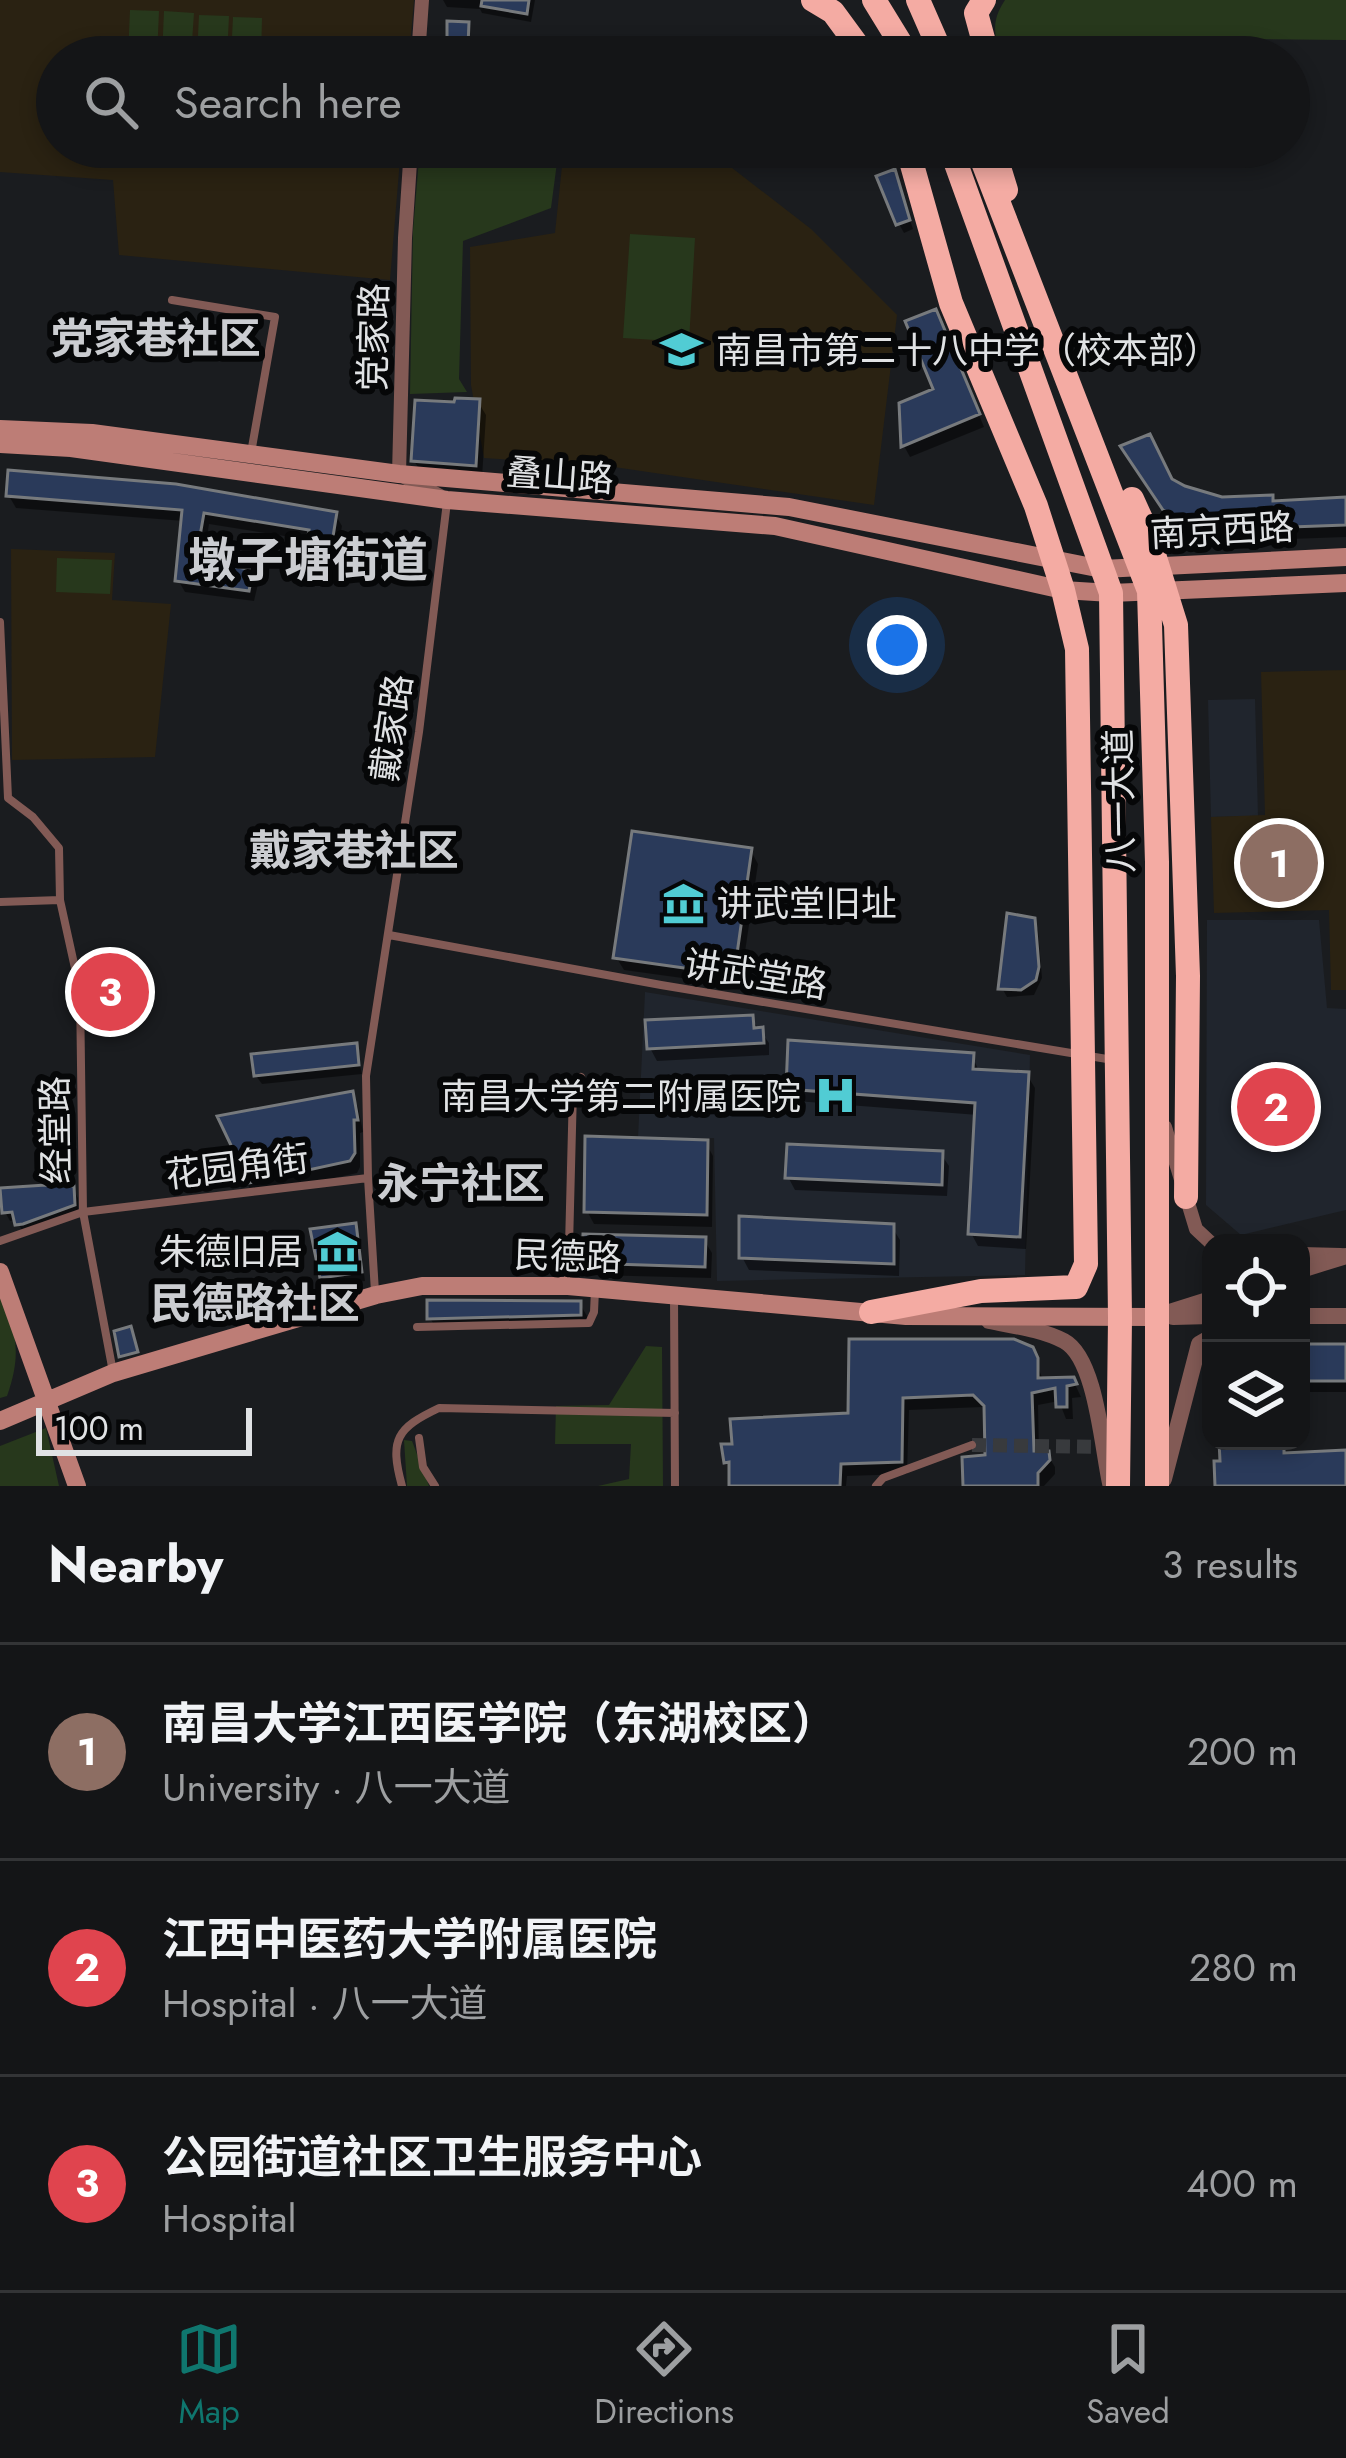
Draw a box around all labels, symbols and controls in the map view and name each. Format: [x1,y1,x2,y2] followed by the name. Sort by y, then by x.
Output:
[36,36,1310,168] search box
[78,69,144,135] icon: search
[174,70,402,135] text: Search here
[346,283,400,391] street label: 党家路
[51,308,261,369] district label: 党家巷社区
[716,324,1220,376] place label: 南昌市第二十八中学（校本部）
[659,327,705,373] school or university icon: 南昌市第二十八中学（校本部）
[504,445,616,505] street label: 叠山路
[1149,500,1295,560] street label: 南京西路
[188,526,428,595] district label: 墩子塘街道
[867,615,927,675] your location
[358,671,424,785] street label: 戴家路
[1092,729,1146,873] street label: 八一大道
[1240,818,1318,908] pin: 1
[249,820,459,881] district label: 戴家巷社区
[717,877,897,929] place label: 讲武堂旧址
[660,880,706,926] museum icon: 讲武堂旧址
[681,937,831,1011] street label: 讲武堂路
[71,947,149,1037] pin: 3
[1237,1062,1315,1152] pin: 2
[441,1070,801,1122] place label: 南昌大学第二附属医院
[812,1073,858,1119] hospital icon: 南昌大学第二附属医院
[28,1076,82,1184] street label: 经堂路
[162,1131,312,1201] street label: 花园角街
[377,1153,545,1214] district label: 永宁社区
[159,1225,303,1277] place label: 朱德旧居
[314,1228,360,1274] museum icon: 朱德旧居
[513,1228,623,1284] street label: 民德路
[1202,1234,1310,1450] map controls
[1202,1234,1310,1342] button: locate
[150,1273,360,1334] district label: 民德路社区
[1202,1342,1310,1450] button: layers
[36,1402,252,1455] scale bar
[54,1405,144,1452] text: 100 m
[48,1527,223,1601] text: Nearby
[1162,1536,1298,1593] text: 3 results
[162,1691,837,1756] text: 南昌大学江西医学院（东湖校区）
[77,1723,97,1780] text: 1
[1187,1723,1298,1780] text: 200 m
[162,1759,511,1816] text: University · 八一大道
[162,1907,657,1972] text: 江西中医药大学附属医院
[74,1939,100,1996] text: 2
[1189,1939,1298,1996] text: 280 m
[162,1975,487,2032] text: Hospital · 八一大道
[162,2125,702,2190] text: 公园街道社区卫生服务中心
[75,2155,99,2212] text: 3
[1186,2155,1298,2212] text: 400 m
[162,2190,296,2247] text: Hospital
[176,2316,242,2435] tab: Map
[594,2316,734,2435] tab: Directions
[1086,2316,1170,2435] tab: Saved

